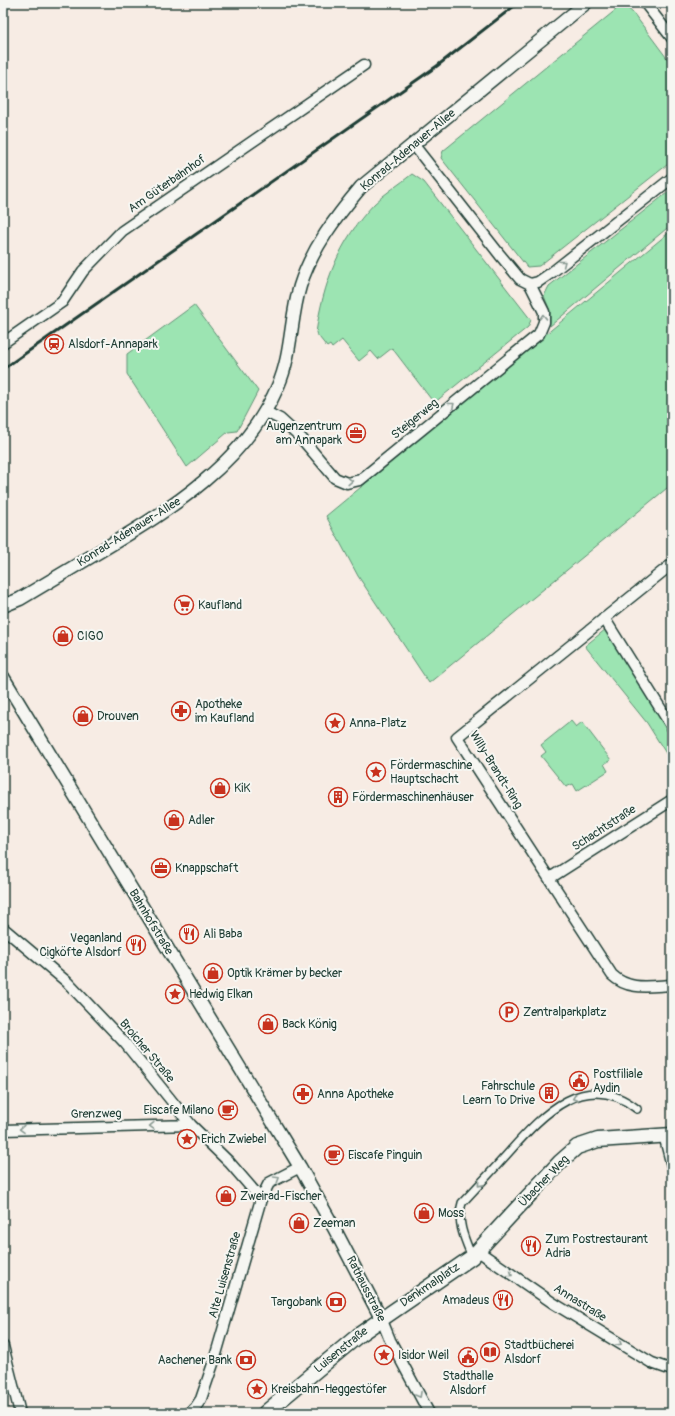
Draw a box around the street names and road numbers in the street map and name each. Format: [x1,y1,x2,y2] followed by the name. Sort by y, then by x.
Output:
[357,106,459,194] street label: Konrad-Adenauer-Allee
[125,152,209,216] street label: Am Güterbahnhof
[388,395,442,443] street label: Steigerweg
[74,494,184,570] street label: Konrad-Adenauer-Allee
[466,728,526,812] street label: Willy-Brandt-Ring
[569,802,639,854] street label: Schachtstraße
[125,886,177,958] street label: Bahnhofstraße
[116,1016,178,1086] street label: Broicher Straße
[70,1106,122,1122] street label: Grenzweg
[515,1151,572,1210] street label: Übacher Weg
[206,1230,245,1320] street label: Alte Luisenstraße
[343,1254,389,1325] street label: Rathausstraße
[397,1260,463,1310] street label: Denkmalplatz
[551,1281,609,1325] street label: Annastraße
[311,1324,371,1376] street label: Luisenstraße

